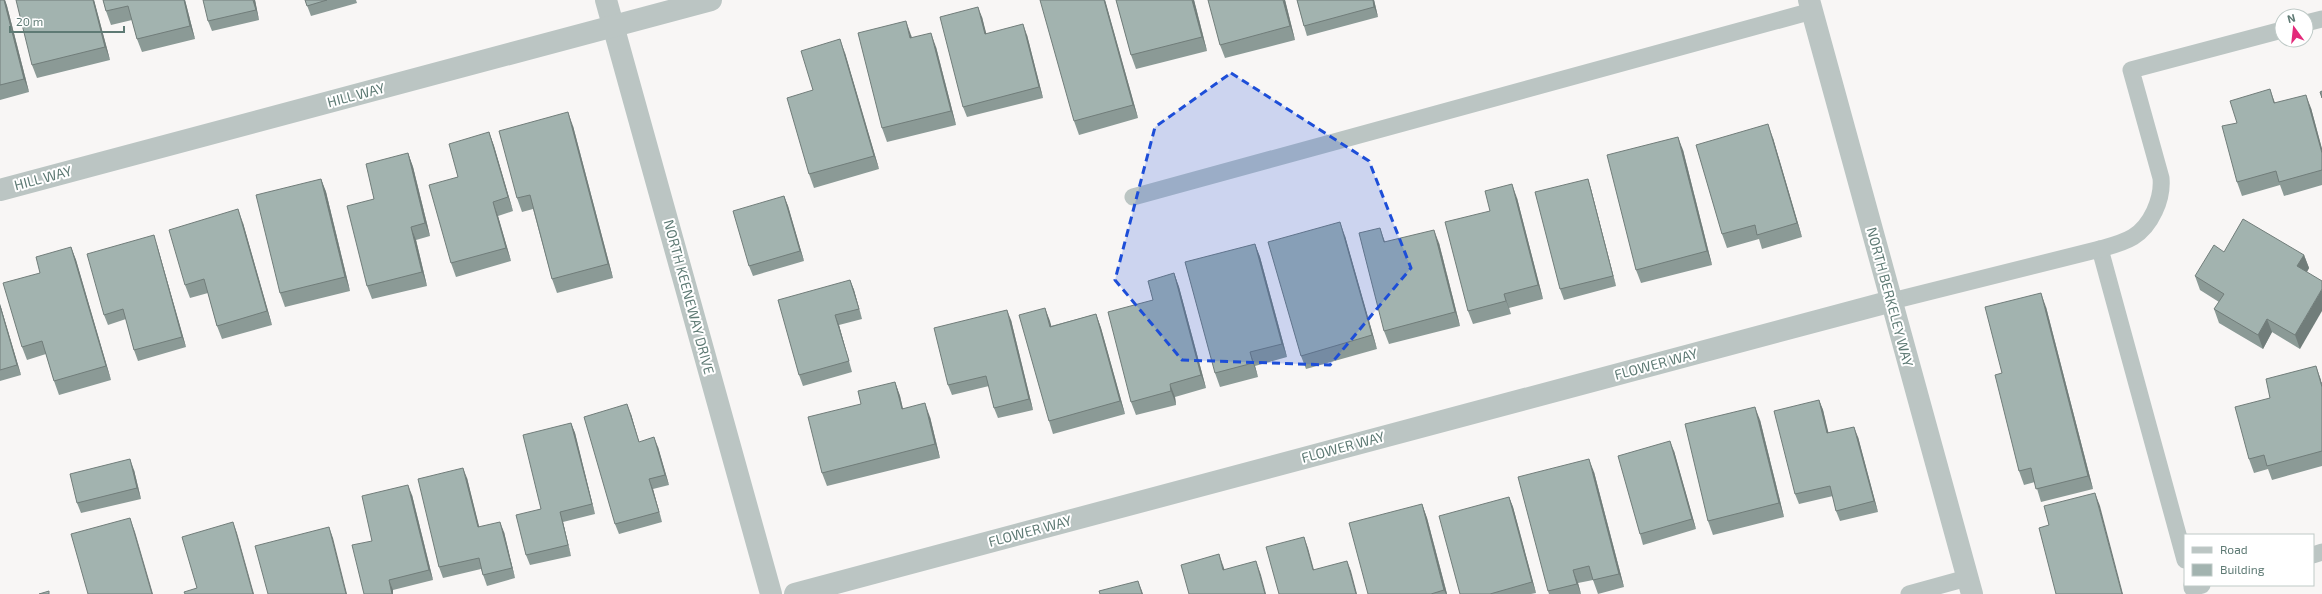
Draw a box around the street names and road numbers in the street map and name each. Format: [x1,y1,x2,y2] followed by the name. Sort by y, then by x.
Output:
[325,79,387,110] street label: HILL WAY
[12,162,74,193] street label: HILL WAY
[661,218,718,376] street label: NORTH KEENEWAY DRIVE
[1864,225,1917,369] street label: NORTH BERKELEY WAY
[1612,344,1699,383] street label: FLOWER WAY
[1299,427,1386,466] street label: FLOWER WAY
[986,511,1073,550] street label: FLOWER WAY

